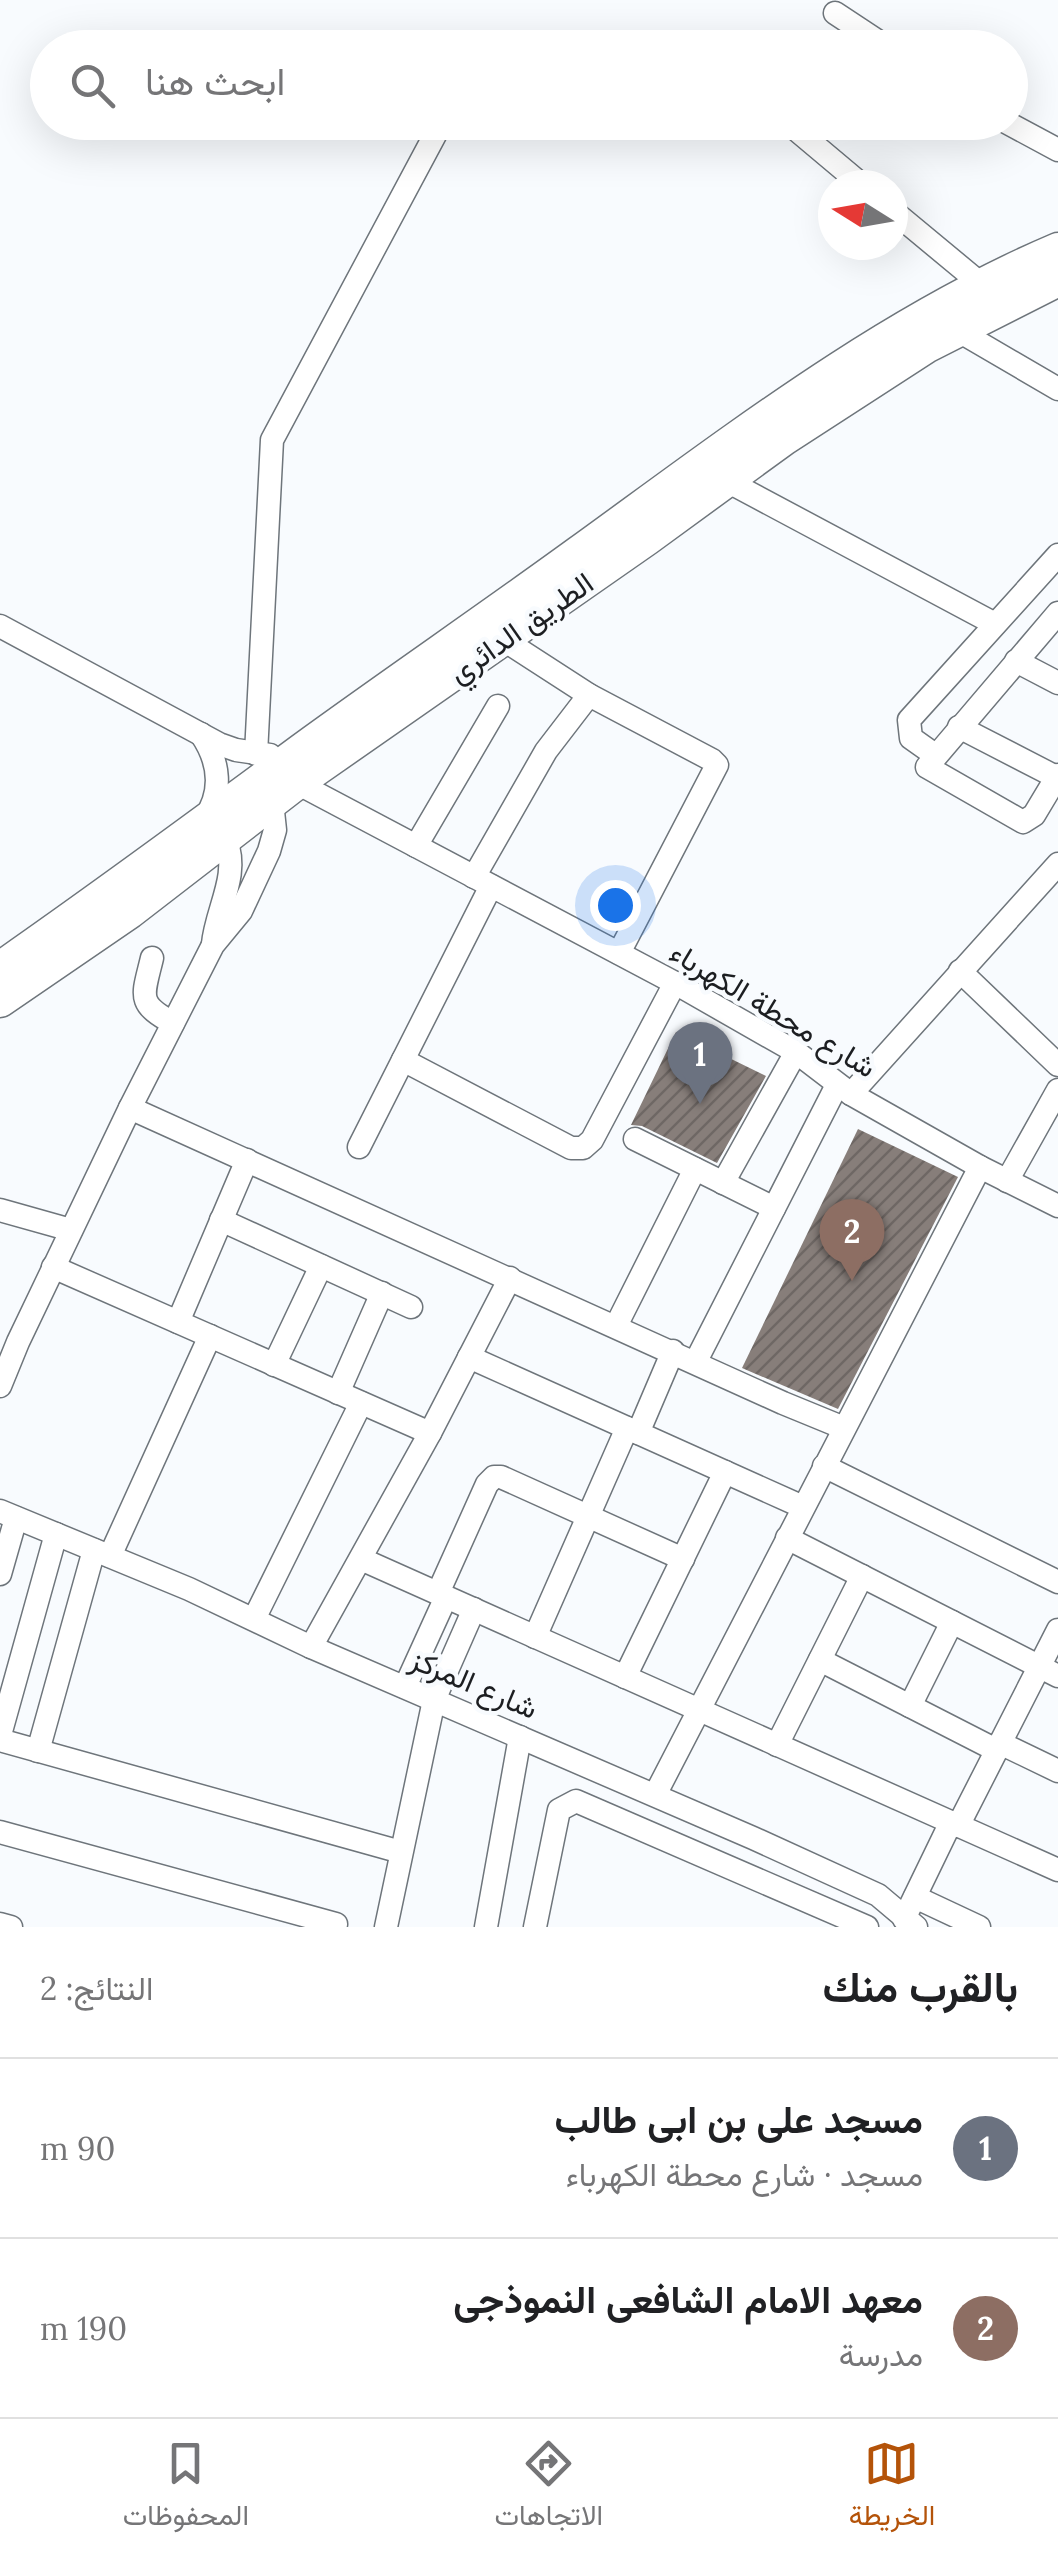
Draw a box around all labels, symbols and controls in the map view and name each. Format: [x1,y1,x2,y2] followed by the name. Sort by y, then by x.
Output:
[30,30,1028,140] search box
[145,57,285,105] text: ابحث هنا
[65,58,120,113] icon: search
[818,170,908,260] north arrow
[441,563,604,696] street label: الطريق الدائري
[590,880,641,931] your location
[662,933,884,1087] street label: شارع محطة الكهرباء
[668,1022,732,1104] pin: 1
[820,1198,884,1281] pin: 2
[403,1639,544,1729] street label: شارع المركز
[823,1960,1018,2014] text: بالقرب منك
[40,1968,153,2009] text: النتائج: 2
[554,2095,923,2143] text: مسجد على بن ابى طالب
[40,2128,115,2169] text: 90 m
[979,2128,992,2169] text: 1
[566,2154,923,2195] text: مسجد · شارع محطة الكهرباء
[453,2275,923,2323] text: معهد الامام الشافعى النموذجى
[40,2308,127,2349] text: 190 m
[977,2308,994,2349] text: 2
[839,2334,923,2375] text: مدرسة
[123,2436,249,2540] tab: المحفوظات
[494,2436,603,2540] tab: الاتجاهات
[849,2436,935,2540] tab: الخريطة

